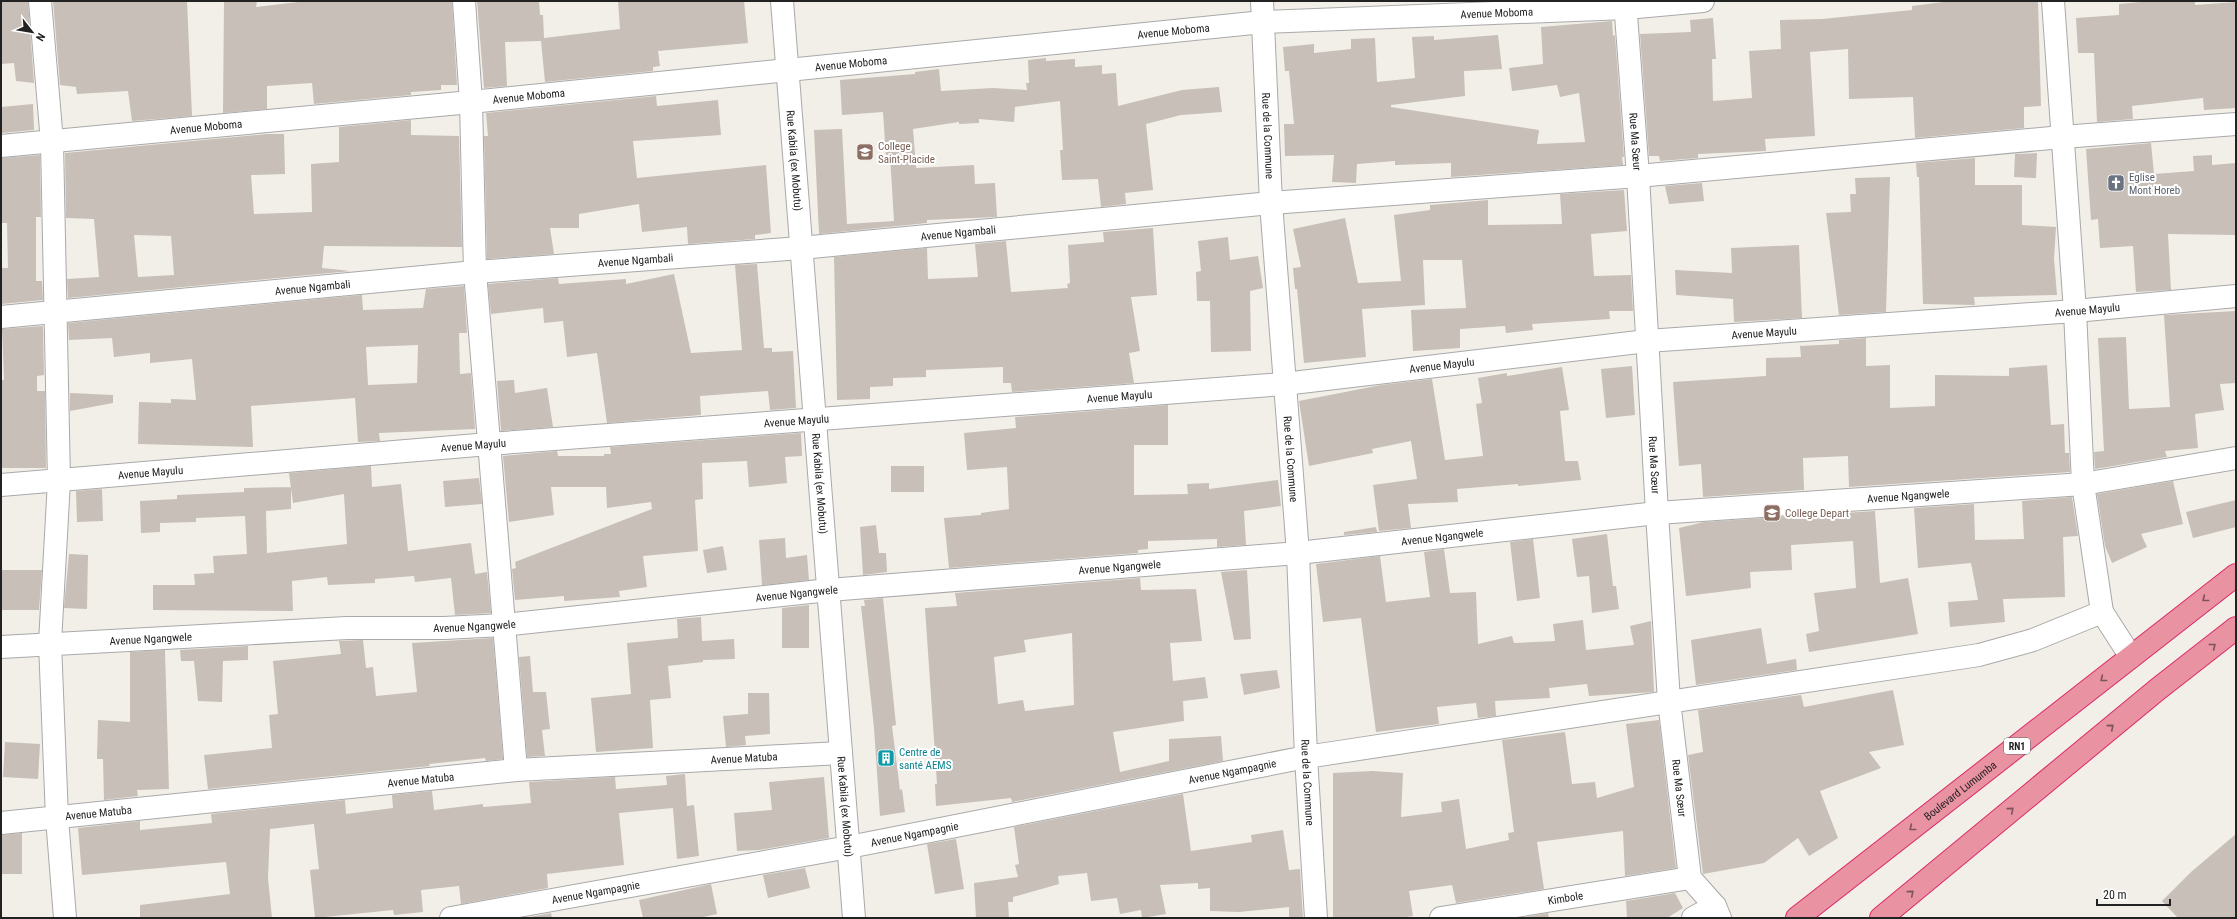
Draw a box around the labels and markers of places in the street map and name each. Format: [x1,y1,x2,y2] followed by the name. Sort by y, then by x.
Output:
[878,140,935,166] place label: College Saint-Placide
[855,142,875,162] school or university icon: College Saint-Placide
[2129,171,2180,197] place label: Eglise Mont Horeb
[2106,173,2126,193] church icon: Eglise Mont Horeb
[1762,503,1782,523] school or university icon: College Depart
[1785,507,1849,520] place label: College Depart
[899,746,952,772] place label: Centre de santé AEMS
[876,748,896,768] building icon: Centre de santé AEMS

